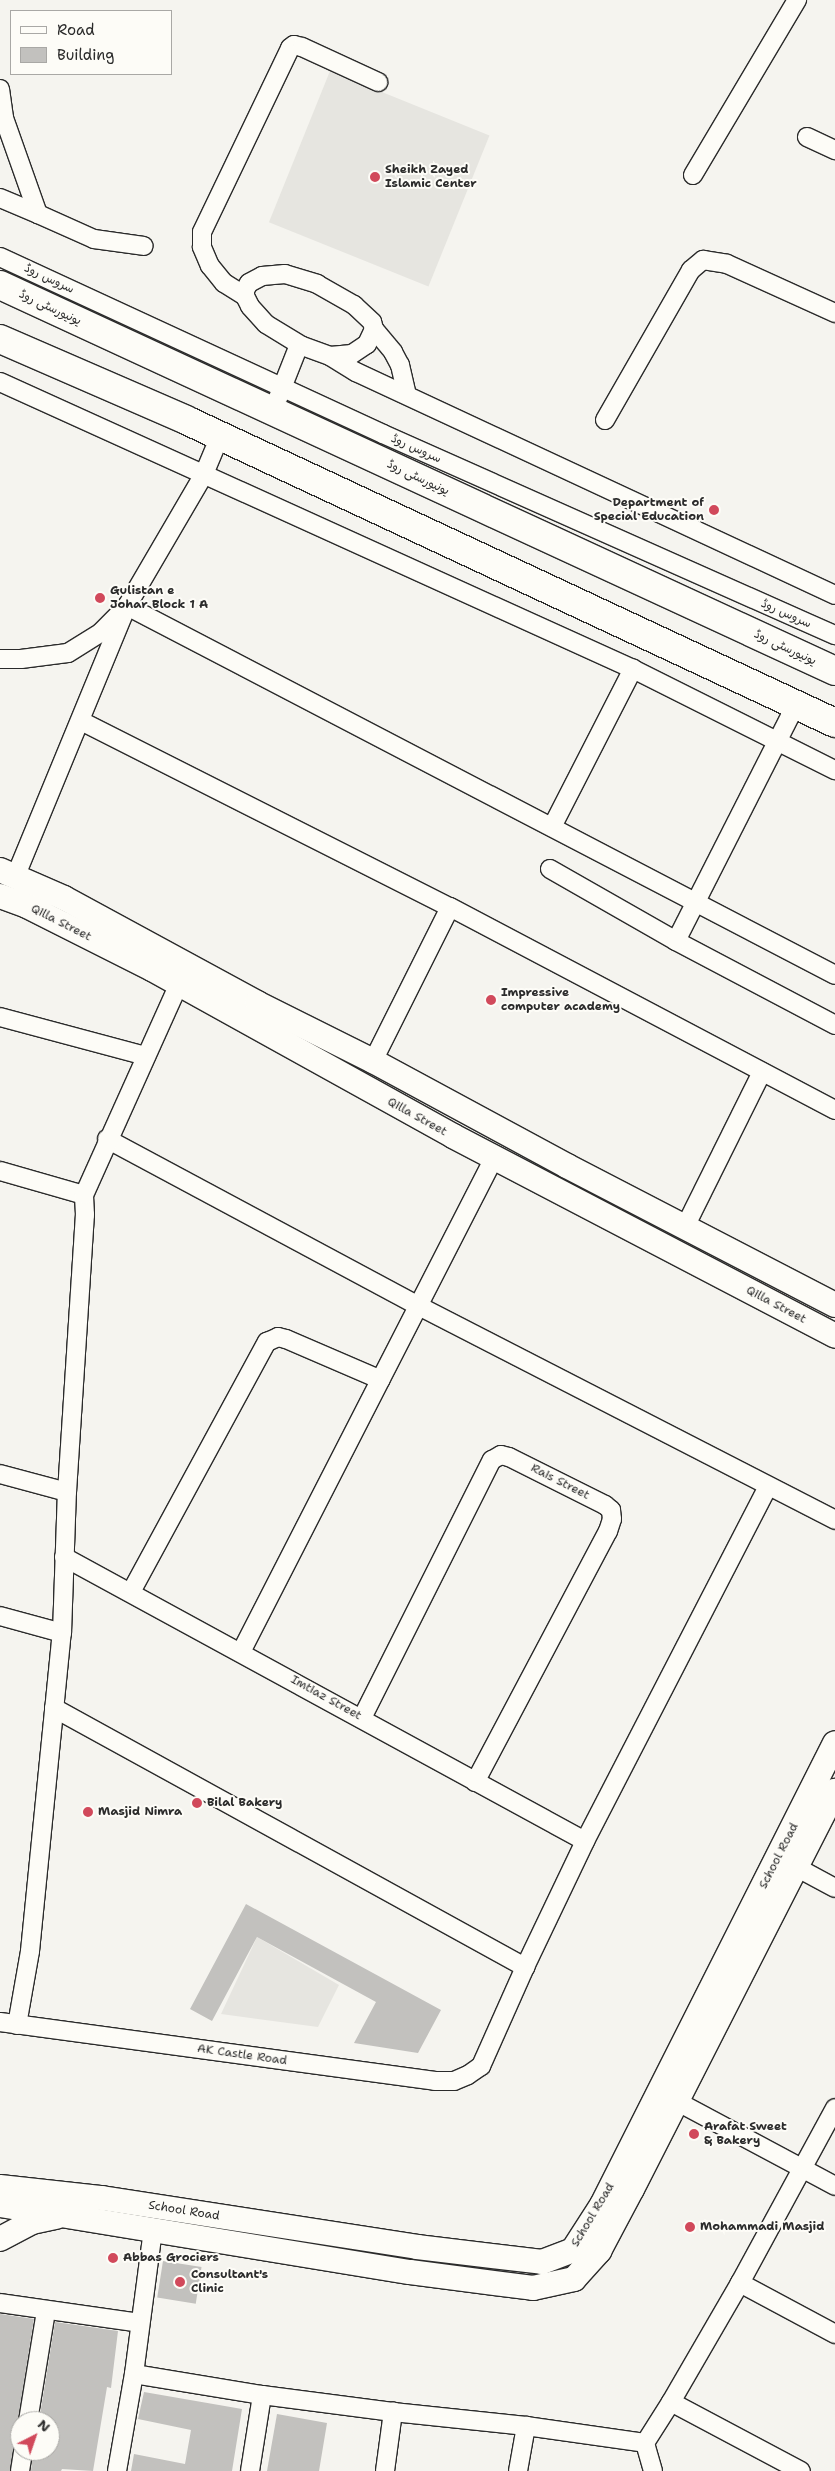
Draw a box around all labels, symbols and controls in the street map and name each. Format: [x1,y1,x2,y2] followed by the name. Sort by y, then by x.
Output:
[10,10,172,75] legend
[57,20,95,40] text: Road
[57,45,114,65] text: Building
[385,163,477,191] place label: Sheikh Zayed Islamic Center
[369,171,381,183] marker: Sheikh Zayed Islamic Center
[22,261,76,297] street label: سروس روڈ
[16,287,84,329] street label: یونیورسٹی روڈ
[389,432,443,466] street label: سروس روڈ
[384,457,452,499] street label: یونیورسٹی روڈ
[594,496,704,524] place label: Department of Special Education
[708,504,720,516] marker: Department of Special Education
[110,584,208,612] place label: Gulistan e Johar Block 1 A
[94,592,106,604] marker: Gulistan e Johar Block 1 A
[759,597,813,631] street label: سروس روڈ
[751,627,819,669] street label: یونیورسٹی روڈ
[28,902,94,944] street label: Qilla Street
[501,986,620,1014] place label: Impressive computer academy
[485,994,497,1006] marker: Impressive computer academy
[385,1095,449,1139] street label: Qilla Street
[744,1283,808,1327] street label: Qilla Street
[528,1461,592,1503] street label: Rais Street
[288,1673,364,1723] street label: Imtiaz Street
[207,1796,282,1810] place label: Bilal Bakery
[191,1797,203,1809] marker: Bilal Bakery
[98,1805,182,1819] place label: Masjid Nimra
[82,1806,94,1818] marker: Masjid Nimra
[756,1821,802,1891] street label: School Road
[196,2042,288,2068] street label: AK Castle Road
[704,2120,787,2148] place label: Arafat Sweet & Bakery
[688,2128,700,2140] marker: Arafat Sweet & Bakery
[568,2180,618,2250] street label: School Road
[147,2198,221,2224] street label: School Road
[700,2220,825,2234] place label: Mohammadi Masjid
[684,2221,696,2233] marker: Mohammadi Masjid
[123,2251,219,2265] place label: Abbas Grociers
[107,2252,119,2264] marker: Abbas Grociers
[191,2268,268,2296] place label: Consultant's Clinic
[173,2275,187,2289] marker: Consultant's Clinic
[10,2411,60,2461] north arrow
[34,2415,54,2436] text: N

